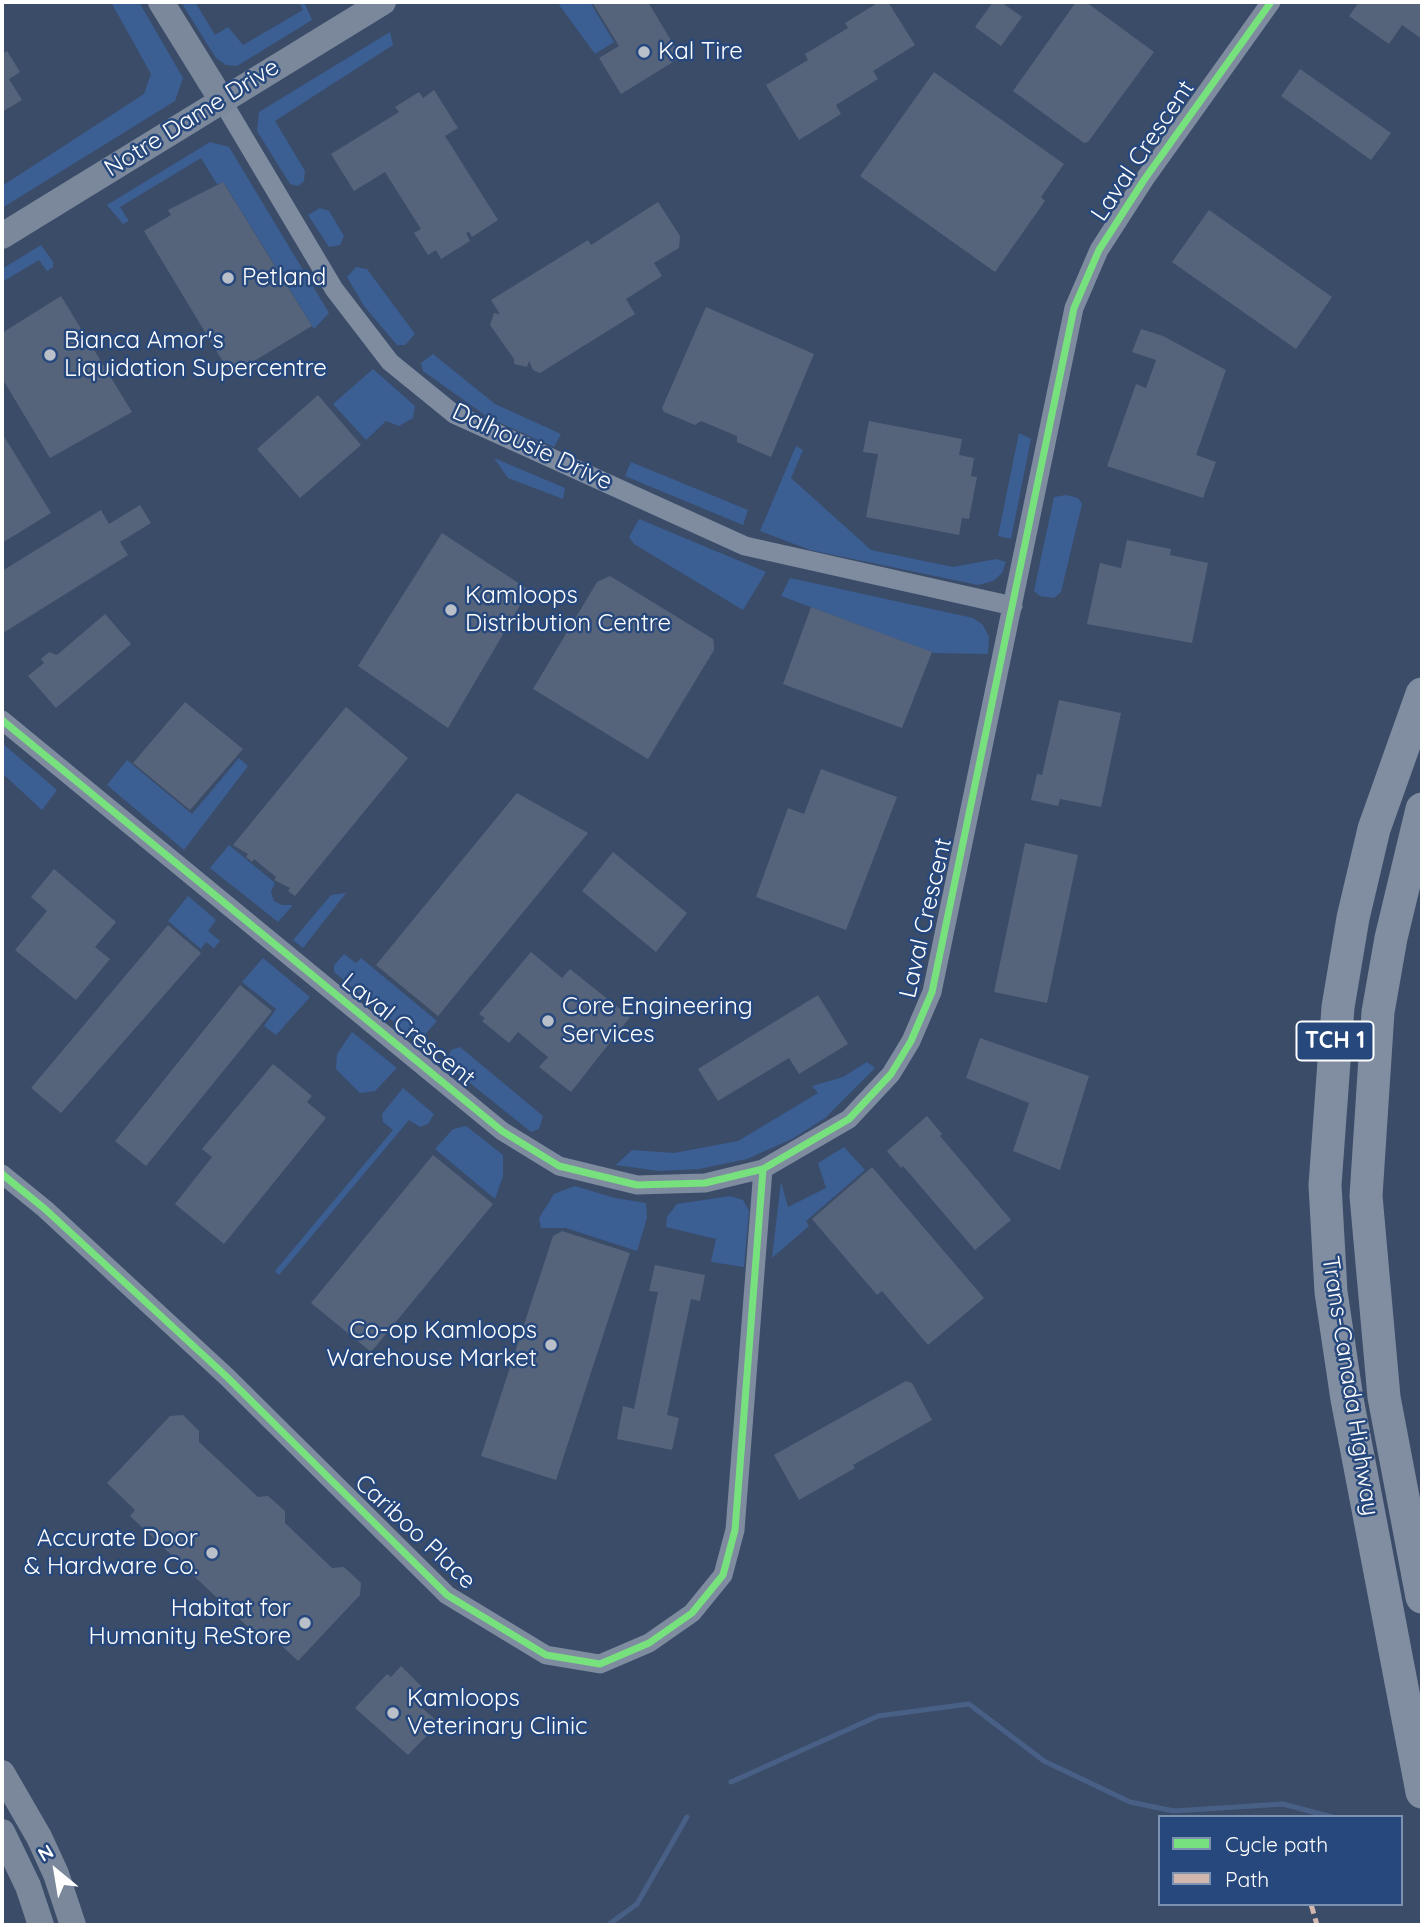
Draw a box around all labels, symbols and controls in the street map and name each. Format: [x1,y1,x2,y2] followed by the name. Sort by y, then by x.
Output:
[658,38,743,66] place label: Kal Tire
[636,44,652,60] marker: Kal Tire
[99,53,285,183] street label: Notre Dame Drive
[1085,75,1201,227] street label: Laval Crescent
[242,264,326,292] place label: Petland
[220,270,236,286] marker: Petland
[64,327,327,383] place label: Bianca Amor's Liquidation Supercentre
[42,347,58,363] marker: Bianca Amor's Liquidation Supercentre
[447,397,617,497] street label: Dalhousie Drive
[465,582,671,638] place label: Kamloops Distribution Centre
[443,602,459,618] marker: Kamloops Distribution Centre
[894,835,958,1001] street label: Laval Crescent
[335,967,481,1093] street label: Laval Crescent
[562,993,753,1049] place label: Core Engineering Services
[540,1013,556,1029] marker: Core Engineering Services
[1296,1022,1374,1060] road number: TCH 1
[1315,1254,1385,1518] street label: Trans-Canada Highway
[326,1317,537,1373] place label: Co-op Kamloops Warehouse Market
[543,1337,559,1353] marker: Co-op Kamloops Warehouse Market
[348,1469,482,1595] street label: Cariboo Place
[24,1525,198,1581] place label: Accurate Door & Hardware Co.
[204,1545,220,1561] marker: Accurate Door & Hardware Co.
[89,1595,291,1651] place label: Habitat for Humanity ReStore
[297,1615,313,1631] marker: Habitat for Humanity ReStore
[407,1685,588,1741] place label: Kamloops Veterinary Clinic
[385,1705,401,1721] marker: Kamloops Veterinary Clinic
[1158,1815,1403,1906] legend
[1225,1831,1328,1857] text: Cycle path
[21,1836,91,1906] north arrow
[33,1839,58,1867] text: N
[1225,1866,1269,1892] text: Path

